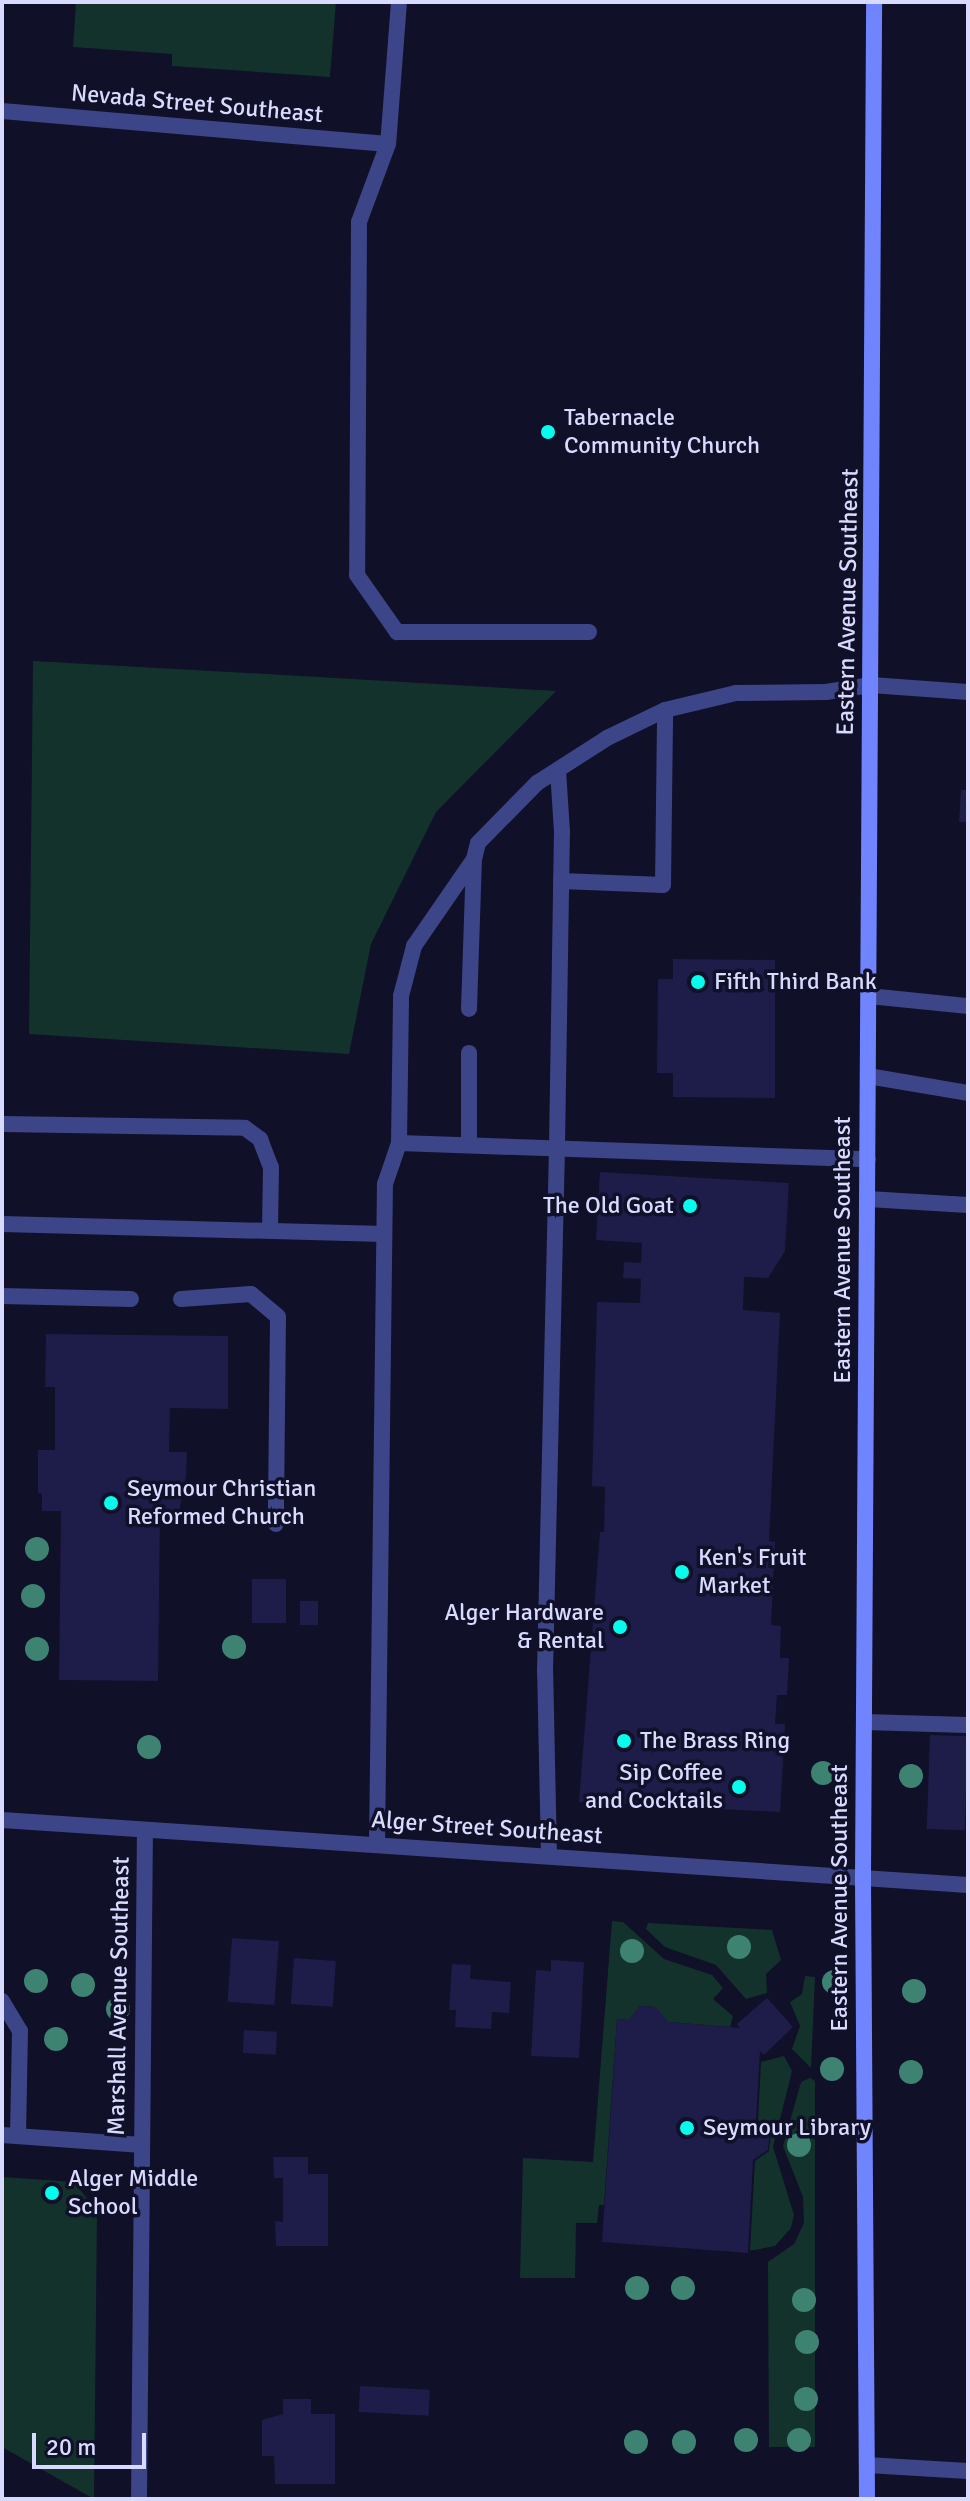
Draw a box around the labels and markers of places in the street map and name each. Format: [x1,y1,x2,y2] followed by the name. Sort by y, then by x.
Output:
[564,404,760,460] place label: Tabernacle Community Church
[539,423,557,441] marker: Tabernacle Community Church
[714,968,877,996] place label: Fifth Third Bank
[689,973,707,991] marker: Fifth Third Bank
[543,1192,674,1220] place label: The Old Goat
[681,1197,699,1215] marker: The Old Goat
[127,1475,316,1531] place label: Seymour Christian Reformed Church
[102,1494,120,1512] marker: Seymour Christian Reformed Church
[698,1544,806,1600] place label: Ken's Fruit Market
[673,1563,691,1581] marker: Ken's Fruit Market
[445,1599,604,1655] place label: Alger Hardware & Rental
[611,1618,629,1636] marker: Alger Hardware & Rental
[640,1727,790,1755] place label: The Brass Ring
[615,1732,633,1750] marker: The Brass Ring
[585,1759,723,1815] place label: Sip Coffee and Cocktails
[730,1778,748,1796] marker: Sip Coffee and Cocktails
[703,2114,871,2142] place label: Seymour Library
[678,2119,696,2137] marker: Seymour Library
[68,2165,198,2221] place label: Alger Middle School
[43,2184,61,2202] marker: Alger Middle School

